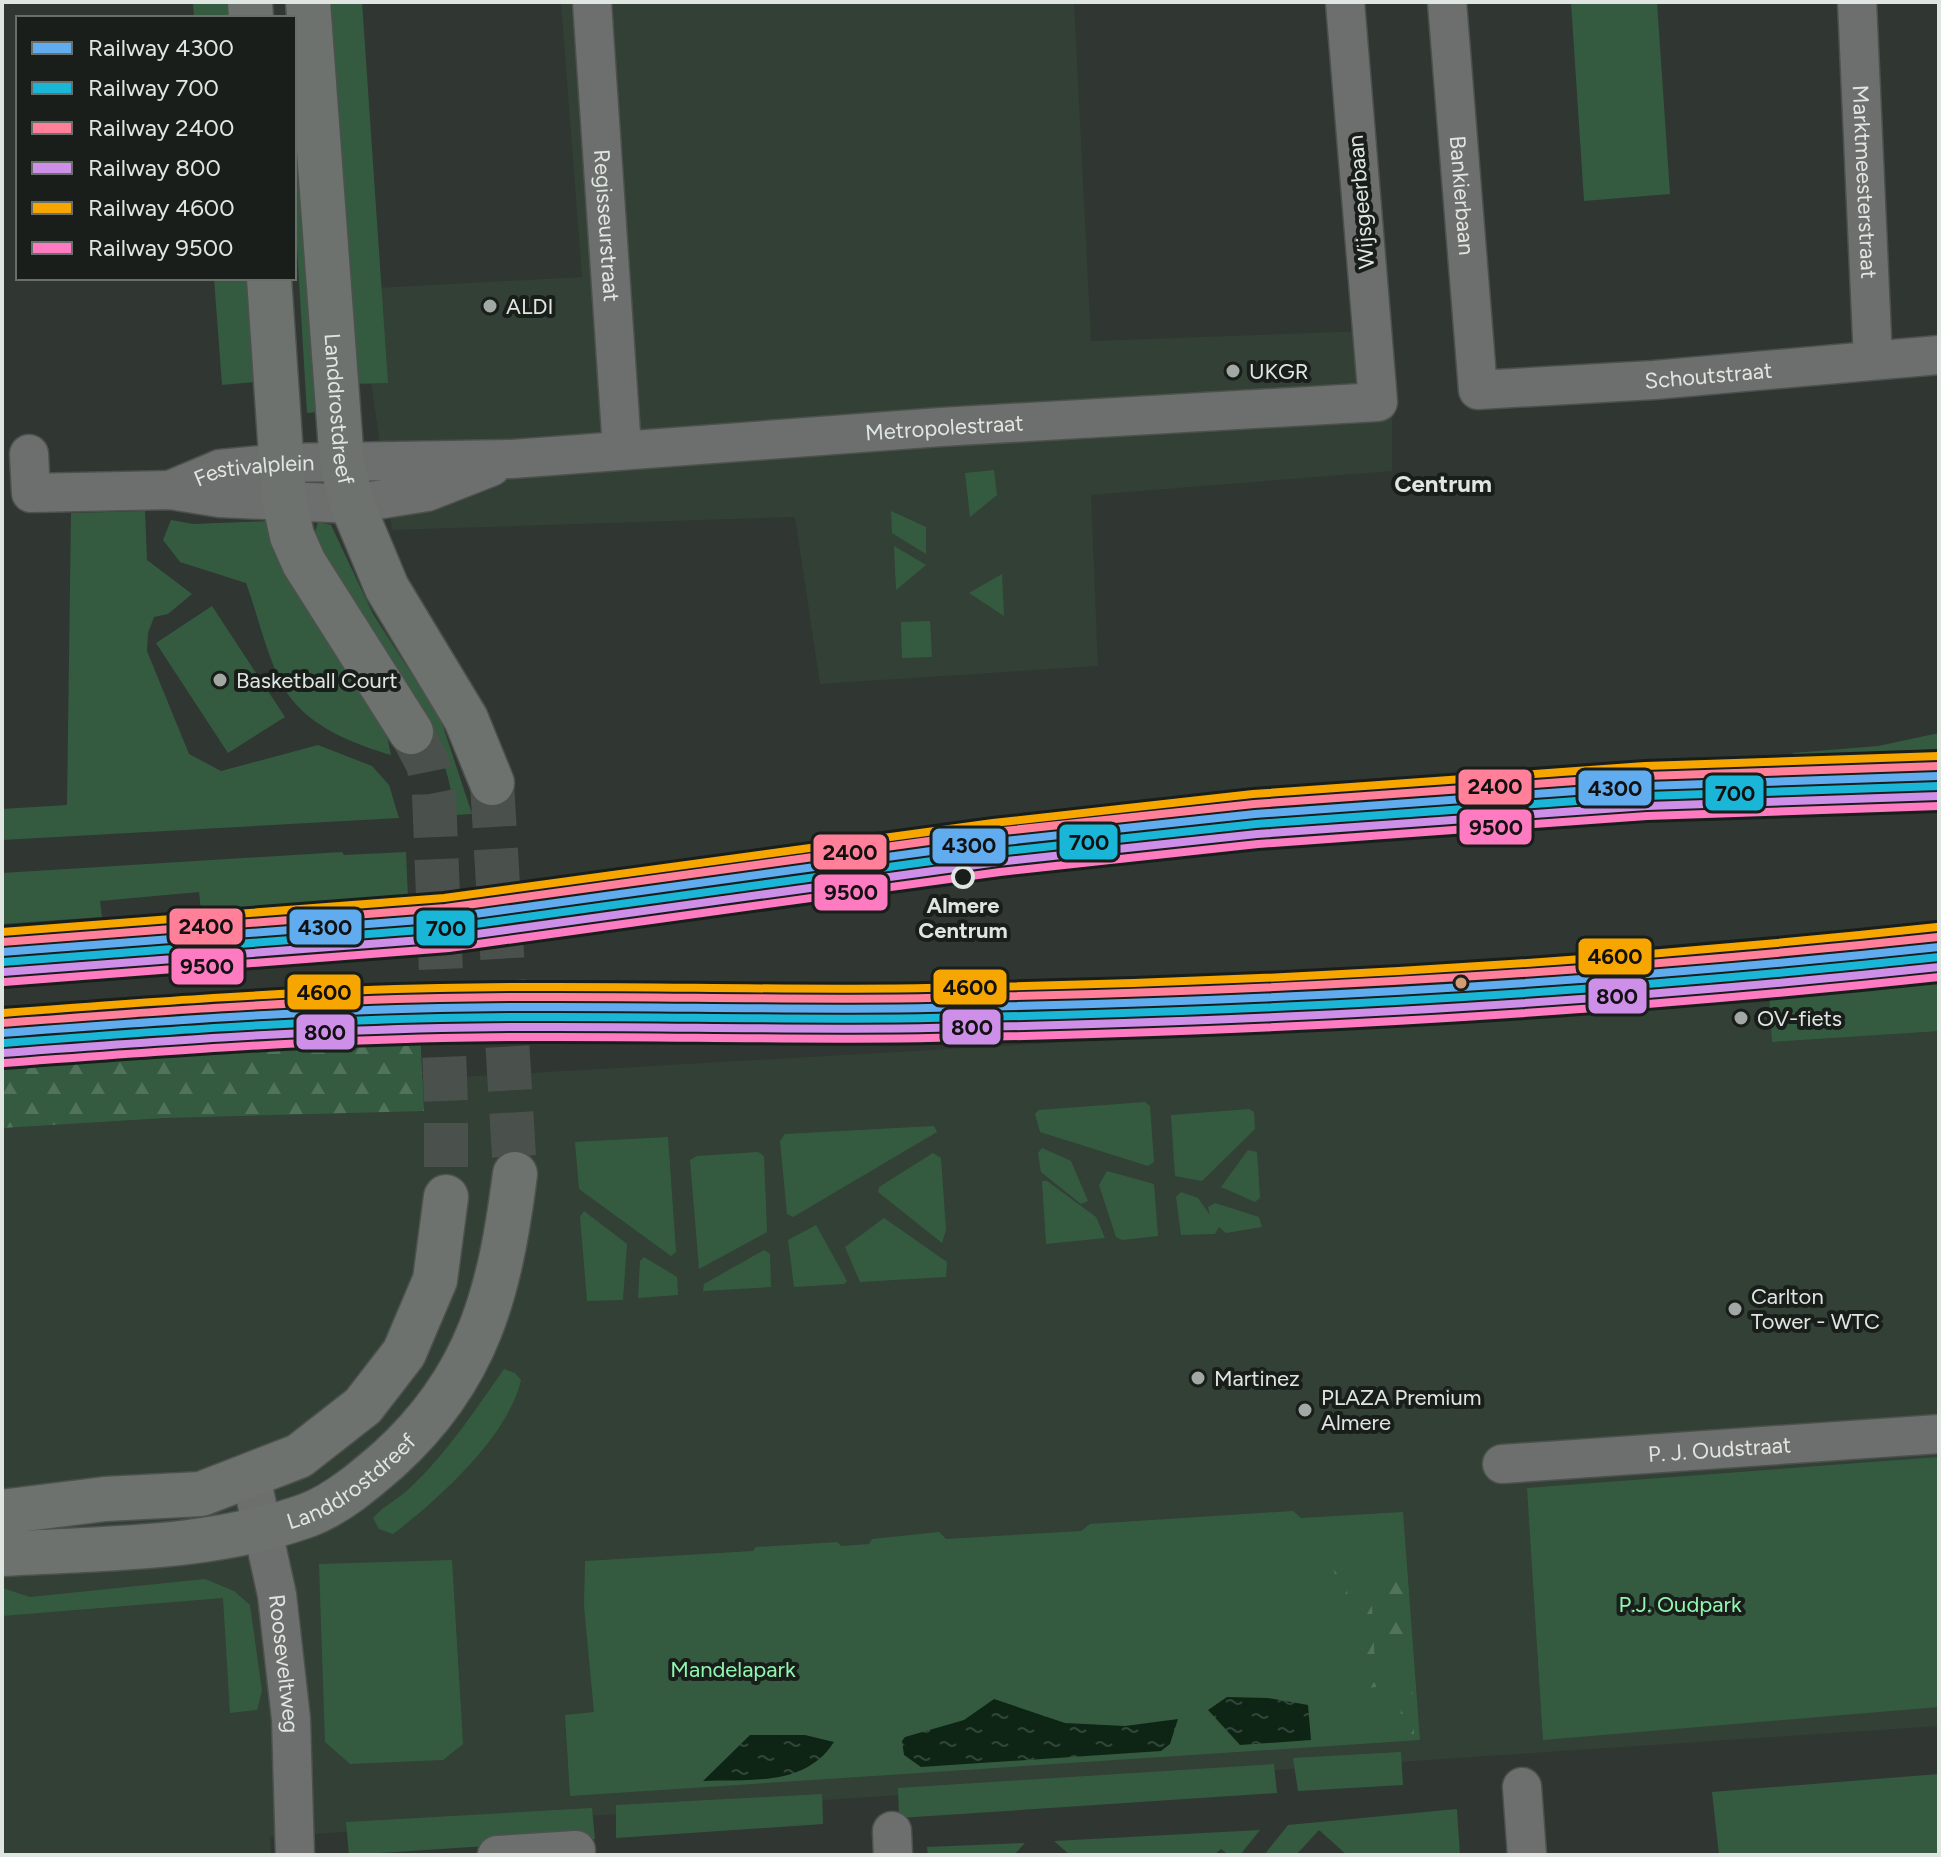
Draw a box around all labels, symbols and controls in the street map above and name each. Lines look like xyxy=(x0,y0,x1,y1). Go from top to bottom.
legend xyxy=(16,16,296,280)
text: Railway 4300 xyxy=(88,33,234,62)
text: Railway 700 xyxy=(88,73,219,102)
street label: Marktmeesterstraat xyxy=(1847,84,1883,279)
text: Railway 2400 xyxy=(88,113,234,142)
street label: Wijsgeerbaan xyxy=(1342,134,1380,270)
street label: Bankierbaan xyxy=(1444,135,1481,256)
street label: Regisseurstraat xyxy=(588,148,626,303)
text: Railway 800 xyxy=(88,153,221,182)
text: Railway 4600 xyxy=(88,193,235,222)
text: Railway 9500 xyxy=(88,233,233,262)
place label: ALDI xyxy=(506,293,553,320)
marker: ALDI xyxy=(481,297,499,315)
street label: Landdrostdreef xyxy=(319,332,360,488)
street label: Schoutstraat xyxy=(1644,356,1773,394)
place label: UKGR xyxy=(1249,358,1308,385)
marker: UKGR xyxy=(1224,362,1242,380)
street label: Metropolestraat xyxy=(864,409,1024,446)
street label: Festivalplein xyxy=(190,449,315,492)
district label: Centrum xyxy=(1394,469,1492,498)
place label: Basketball Court xyxy=(236,667,398,694)
marker: Basketball Court xyxy=(211,671,229,689)
line badge: 2400 xyxy=(1457,768,1533,806)
line badge: 4300 xyxy=(1577,769,1653,807)
text: 2400 xyxy=(1467,773,1523,800)
line badge: 700 xyxy=(1704,774,1765,812)
text: 4300 xyxy=(1588,775,1642,802)
text: 700 xyxy=(1715,780,1755,807)
line badge: 9500 xyxy=(1458,808,1533,846)
text: 9500 xyxy=(1469,814,1523,841)
line badge: 700 xyxy=(1058,823,1119,861)
line badge: 4300 xyxy=(931,827,1007,865)
text: 700 xyxy=(1069,829,1109,856)
text: 4300 xyxy=(942,832,996,859)
line badge: 2400 xyxy=(812,833,888,871)
text: 2400 xyxy=(822,839,878,866)
marker: Almere Centrum xyxy=(952,866,974,888)
line badge: 9500 xyxy=(813,873,889,912)
text: 9500 xyxy=(824,879,878,906)
place label: Almere Centrum xyxy=(918,892,1008,944)
line badge: 2400 xyxy=(168,907,244,946)
line badge: 4300 xyxy=(288,908,363,946)
line badge: 700 xyxy=(415,909,476,947)
text: 2400 xyxy=(178,913,234,940)
text: 4300 xyxy=(298,914,352,941)
text: 700 xyxy=(426,915,466,942)
line badge: 4600 xyxy=(1577,937,1653,976)
text: 4600 xyxy=(1587,943,1643,970)
line badge: 9500 xyxy=(170,947,245,986)
text: 9500 xyxy=(180,953,234,980)
line badge: 4600 xyxy=(932,968,1008,1006)
line badge: 4600 xyxy=(286,973,362,1011)
text: 4600 xyxy=(942,974,998,1001)
unlabelled marker xyxy=(1453,975,1469,991)
line badge: 800 xyxy=(1587,977,1648,1015)
text: 4600 xyxy=(296,979,352,1006)
text: 800 xyxy=(1596,983,1638,1010)
place label: OV-fiets xyxy=(1757,1005,1842,1032)
line badge: 800 xyxy=(941,1008,1002,1046)
marker: OV-fiets xyxy=(1732,1009,1750,1027)
line badge: 800 xyxy=(295,1013,356,1051)
text: 800 xyxy=(951,1014,993,1041)
text: 800 xyxy=(304,1019,346,1046)
place label: Carlton Tower - WTC xyxy=(1751,1283,1880,1335)
marker: Carlton Tower - WTC xyxy=(1726,1300,1744,1318)
place label: Martinez xyxy=(1214,1365,1300,1392)
marker: Martinez xyxy=(1189,1369,1207,1387)
place label: PLAZA Premium Almere xyxy=(1321,1384,1481,1436)
marker: PLAZA Premium Almere xyxy=(1296,1401,1314,1419)
street label: Landdrostdreef xyxy=(283,1427,422,1535)
street label: P. J. Oudstraat xyxy=(1647,1431,1792,1467)
park label: P.J. Oudpark xyxy=(1618,1591,1742,1618)
street label: Rooseveltweg xyxy=(264,1593,305,1734)
park label: Mandelapark xyxy=(670,1656,796,1683)

